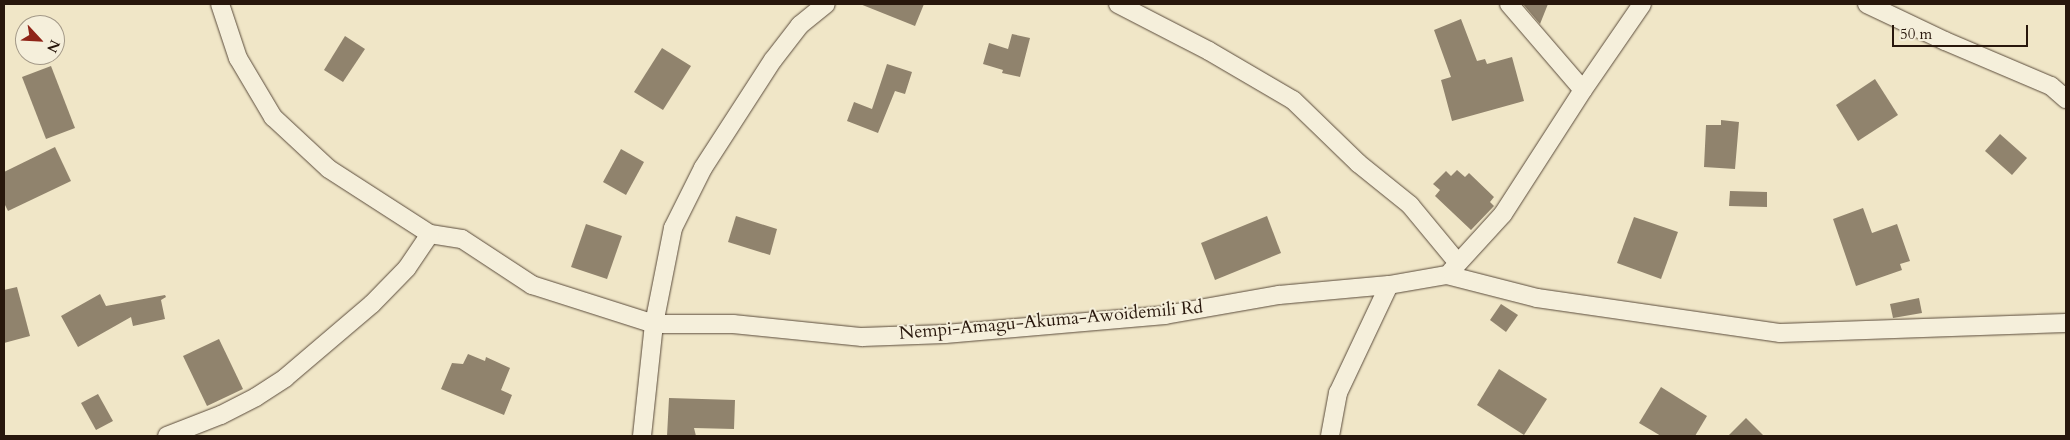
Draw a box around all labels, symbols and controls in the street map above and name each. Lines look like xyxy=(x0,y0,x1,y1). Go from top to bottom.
north arrow xyxy=(15,15,65,65)
scale bar xyxy=(1895,15,2031,47)
text: 50 m xyxy=(1900,24,1932,44)
text: N xyxy=(42,37,64,56)
street label: Nempi-Amagu-Akuma-Awoidemili Rd xyxy=(898,297,1204,345)

